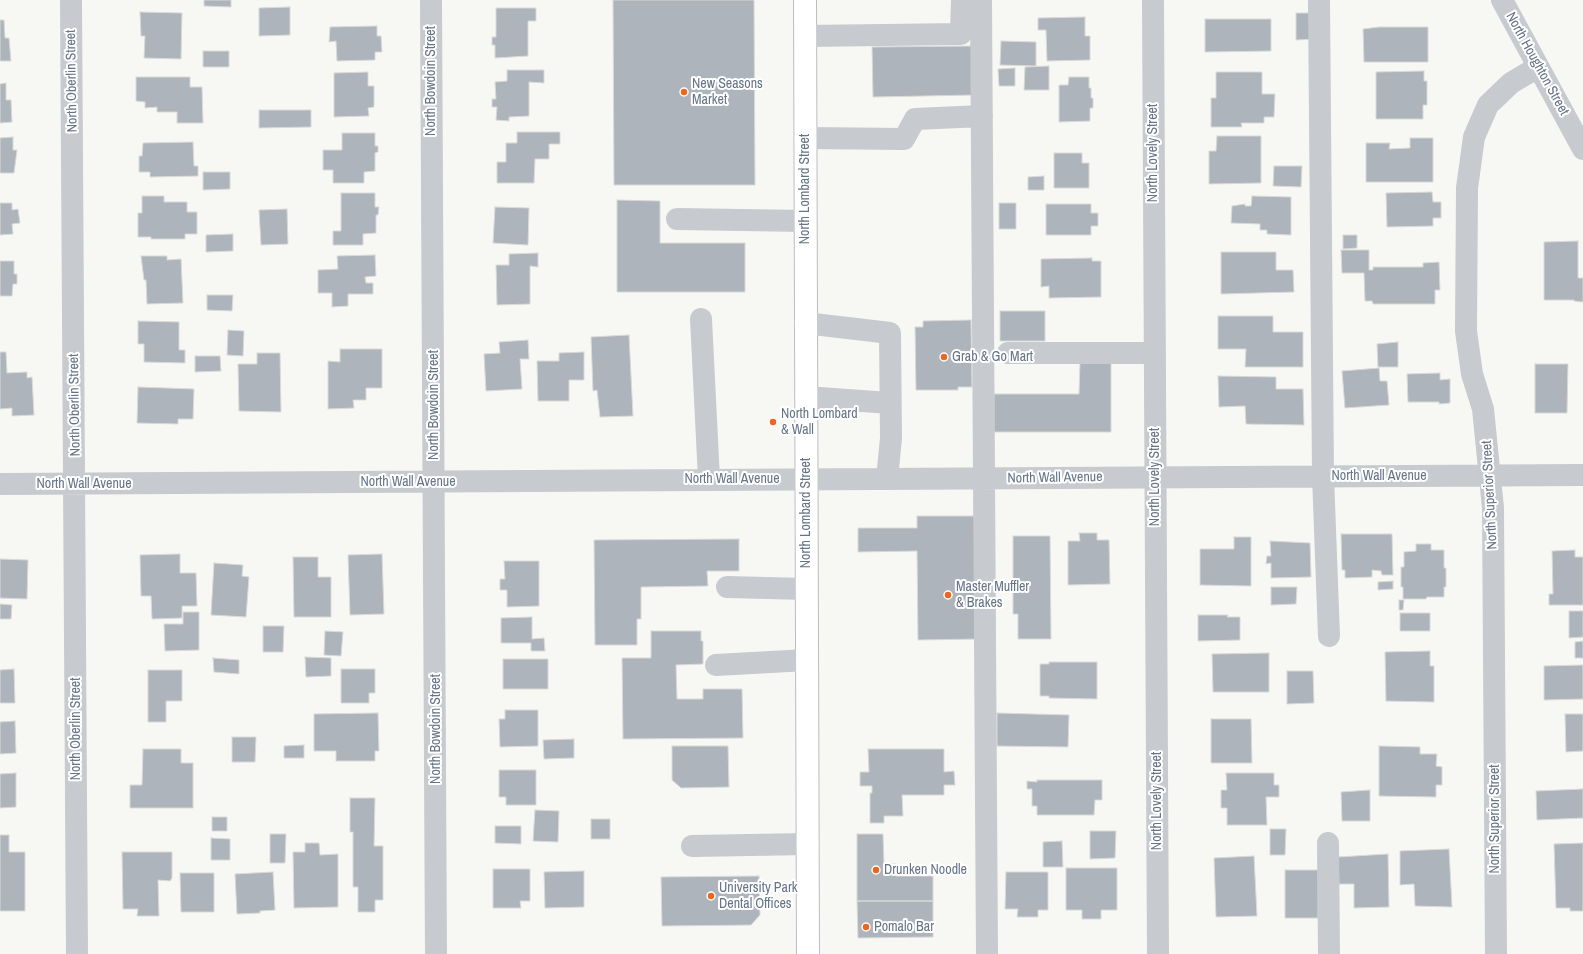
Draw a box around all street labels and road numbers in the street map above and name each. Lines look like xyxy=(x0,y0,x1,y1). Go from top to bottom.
street label: North Houghton Street xyxy=(1502,10,1572,118)
street label: North Bowdoin Street xyxy=(423,26,439,136)
street label: North Oberlin Street xyxy=(63,29,81,133)
street label: North Lovely Street xyxy=(1145,104,1161,202)
street label: North Lombard Street xyxy=(797,134,813,244)
street label: North Bowdoin Street xyxy=(426,350,442,460)
street label: North Oberlin Street xyxy=(66,353,84,457)
street label: North Lovely Street xyxy=(1147,428,1163,526)
street label: North Superior Street xyxy=(1479,440,1501,550)
street label: North Lombard Street xyxy=(798,458,814,568)
street label: North Wall Avenue xyxy=(1331,468,1427,484)
street label: North Wall Avenue xyxy=(1007,469,1103,487)
street label: North Wall Avenue xyxy=(684,471,780,487)
street label: North Wall Avenue xyxy=(360,474,456,490)
street label: North Wall Avenue xyxy=(36,476,132,492)
street label: North Bowdoin Street xyxy=(428,674,444,784)
street label: North Oberlin Street xyxy=(68,678,84,780)
street label: North Lovely Street xyxy=(1149,752,1165,850)
street label: North Superior Street xyxy=(1487,764,1503,874)

